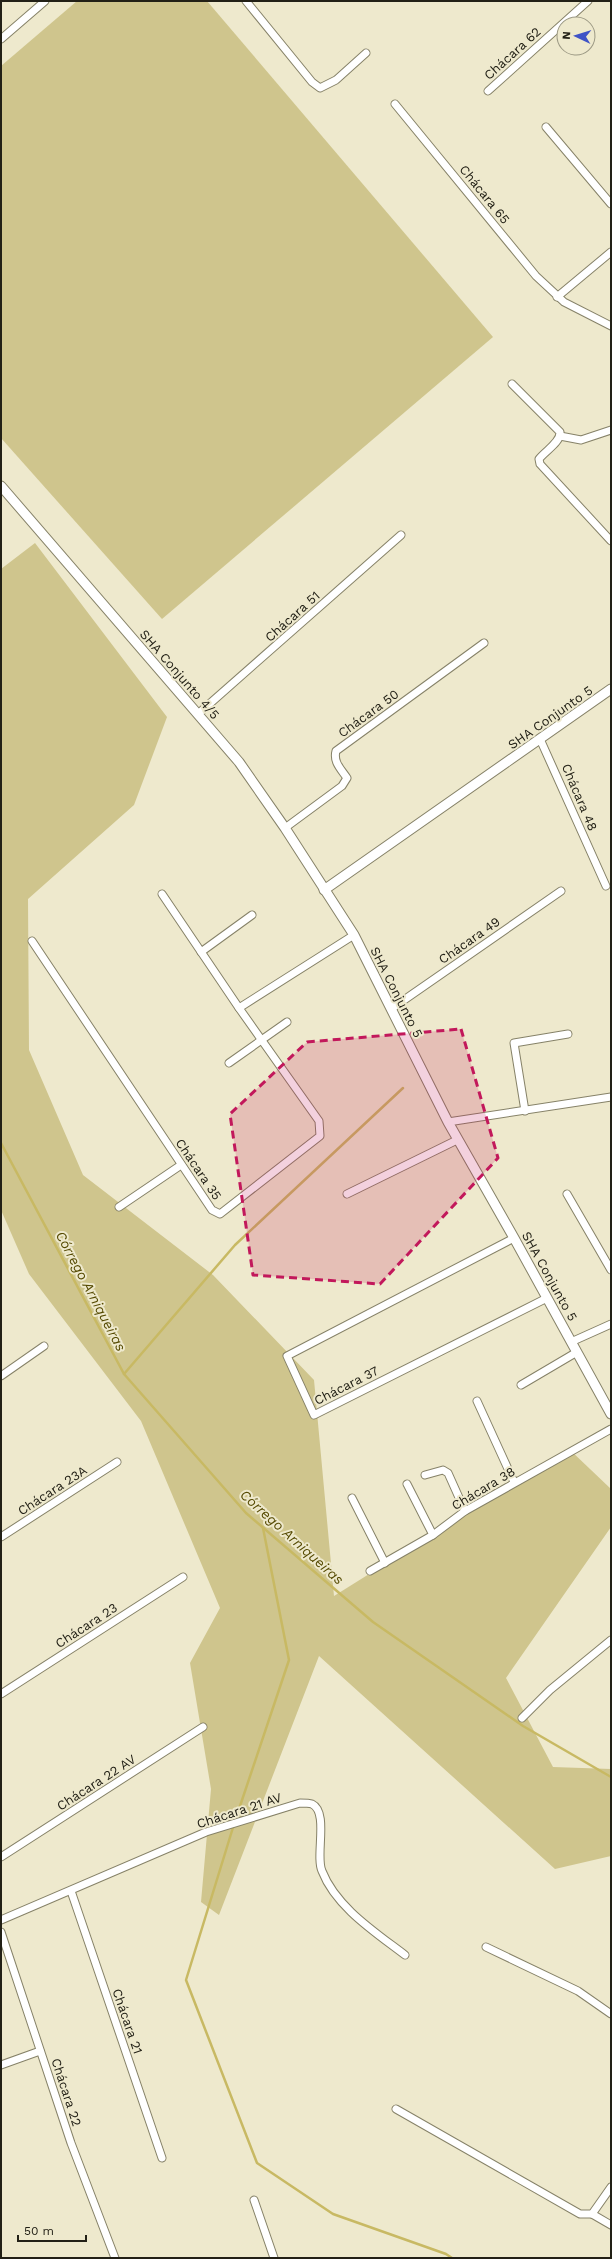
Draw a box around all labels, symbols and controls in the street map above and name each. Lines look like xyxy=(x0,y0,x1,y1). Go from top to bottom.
north arrow xyxy=(556,16,596,56)
street label: Chácara 62 xyxy=(481,24,544,83)
text: N xyxy=(560,31,573,40)
street label: Chácara 65 xyxy=(456,162,513,227)
street label: Chácara 51 xyxy=(262,588,323,645)
street label: SHA Conjunto 4/5 xyxy=(137,627,222,722)
street label: SHA Conjunto 5 xyxy=(505,683,595,752)
street label: Chácara 50 xyxy=(335,686,402,740)
street label: Chácara 48 xyxy=(559,761,600,833)
street label: Chácara 49 xyxy=(436,914,503,967)
street label: SHA Conjunto 5 xyxy=(367,944,426,1040)
street label: Chácara 35 xyxy=(173,1136,225,1203)
water label: Córrego Arniqueiras xyxy=(53,1228,129,1354)
street label: SHA Conjunto 5 xyxy=(519,1229,580,1324)
street label: Chácara 37 xyxy=(312,1363,381,1408)
street label: Chácara 23A xyxy=(15,1462,90,1518)
street label: Chácara 38 xyxy=(449,1464,518,1513)
water label: Córrego Arniqueiras xyxy=(237,1486,347,1588)
street label: Chácara 23 xyxy=(53,1600,120,1651)
street label: Chácara 22 AV xyxy=(54,1751,139,1813)
street label: Chácara 21 AV xyxy=(195,1790,284,1831)
street label: Chácara 21 xyxy=(109,1986,146,2056)
street label: Chácara 22 xyxy=(48,2056,85,2128)
scale bar xyxy=(18,2217,86,2243)
text: 50 m xyxy=(24,2224,54,2238)

